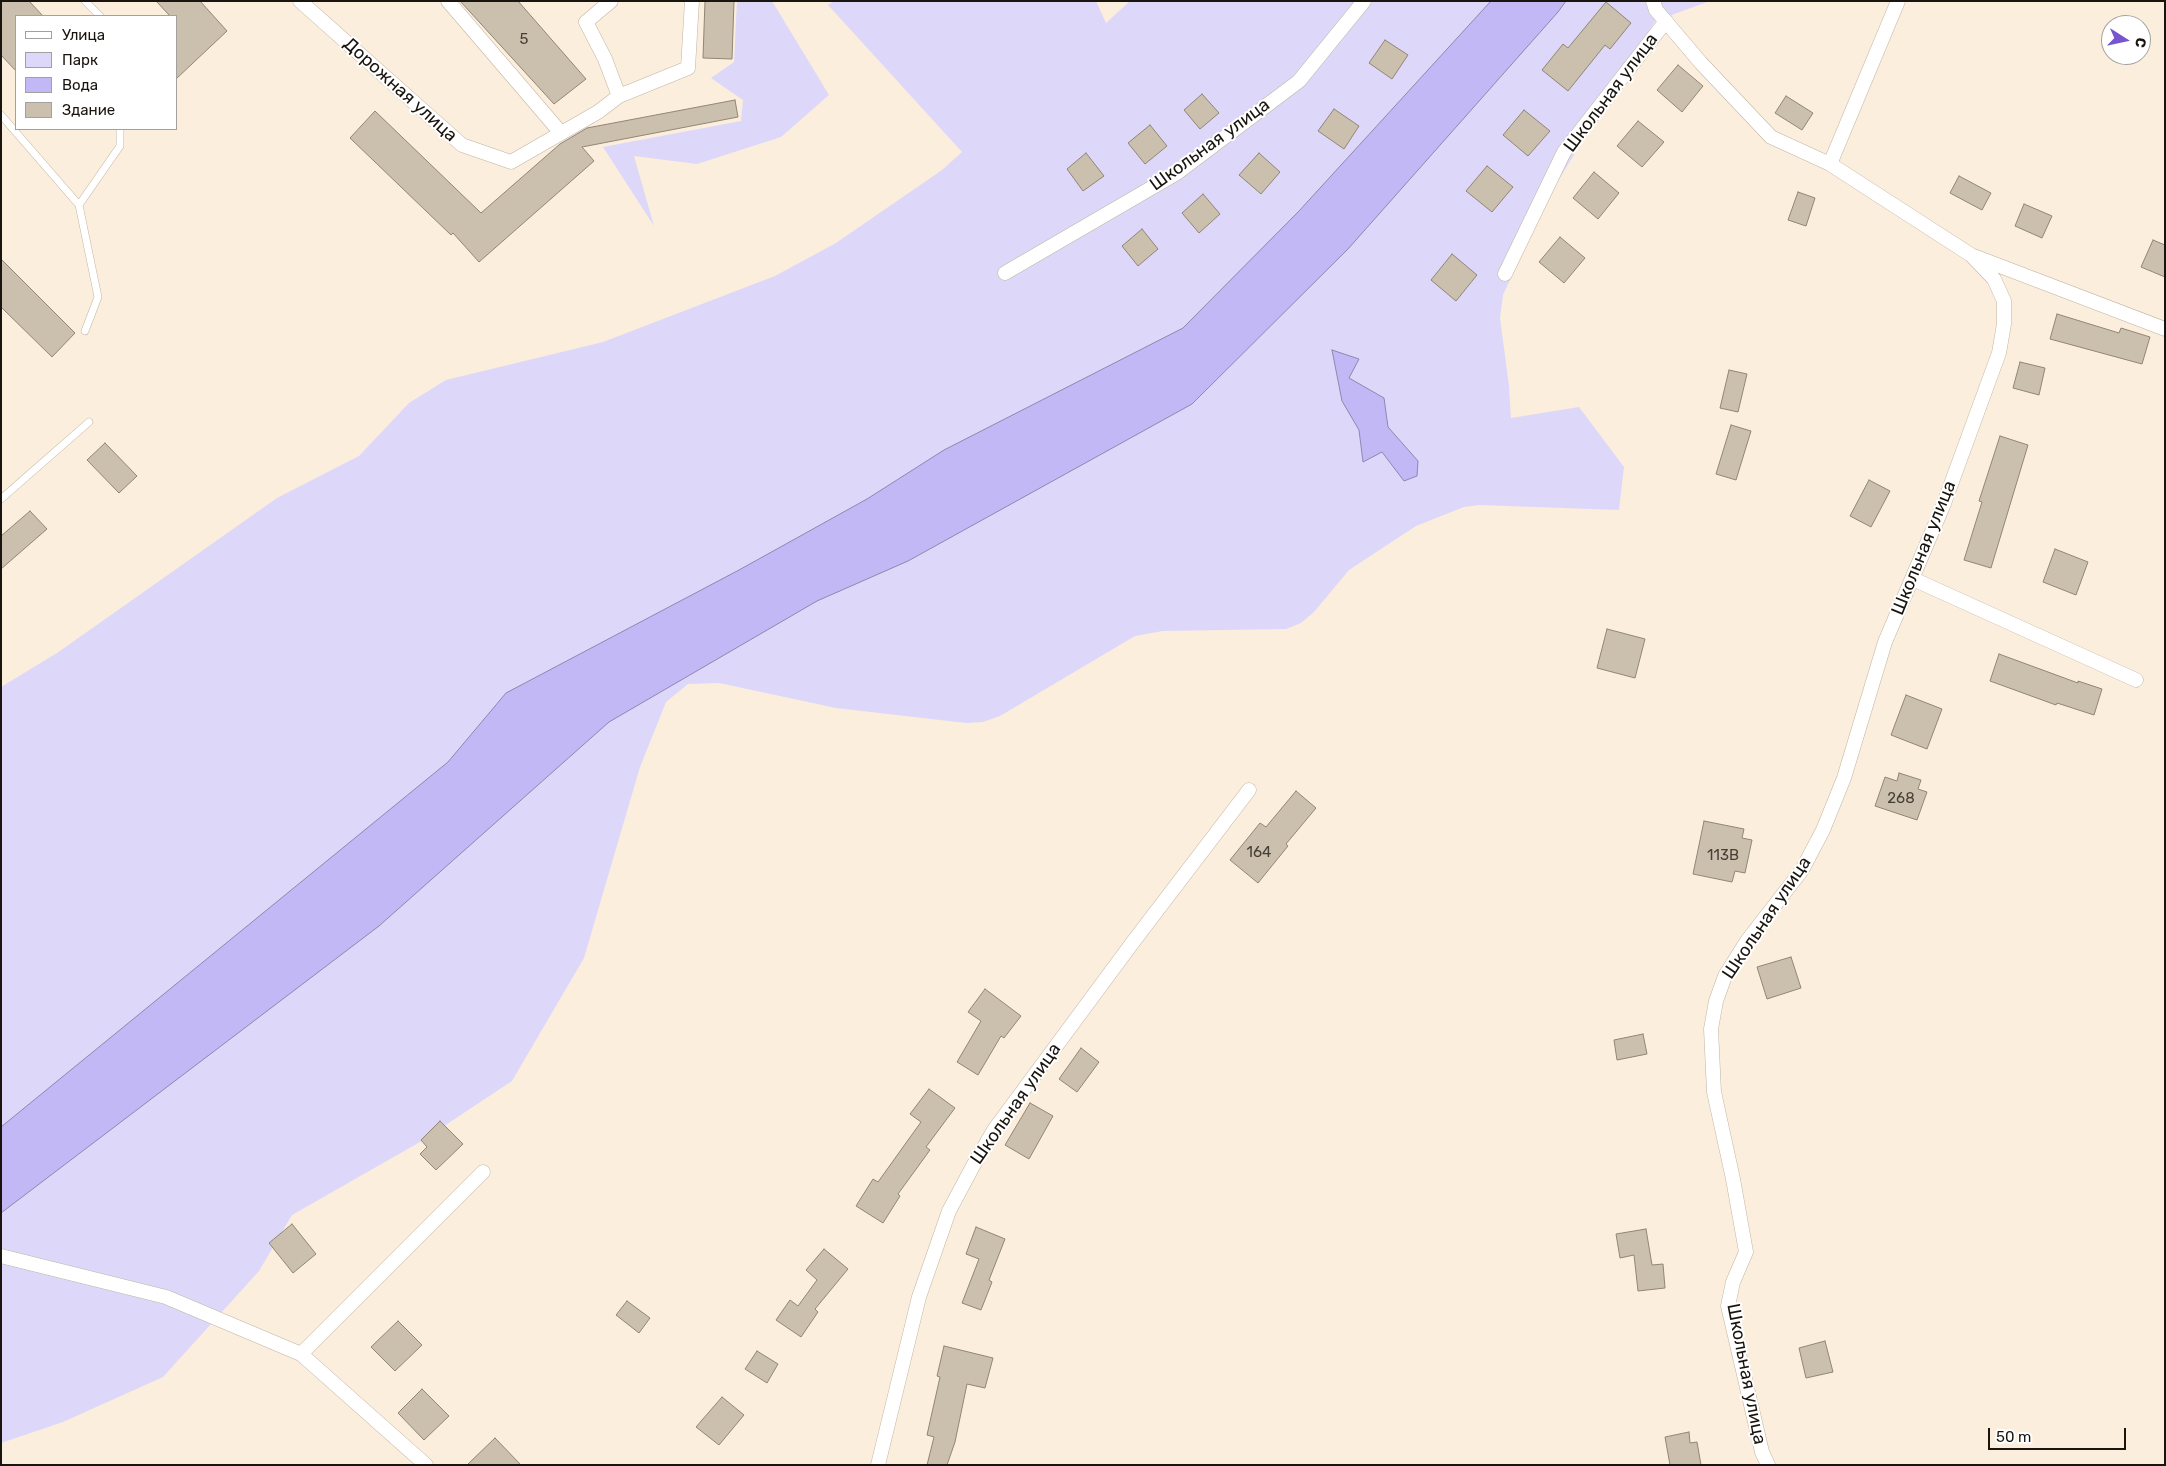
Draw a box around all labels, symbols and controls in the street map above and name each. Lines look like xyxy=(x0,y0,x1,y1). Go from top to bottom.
legend xyxy=(15,15,178,130)
north arrow xyxy=(2101,15,2151,65)
text: Улица xyxy=(62,26,105,44)
street label: Школьная улица xyxy=(1559,29,1663,157)
house number: 5 xyxy=(520,31,528,49)
street label: Дорожная улица xyxy=(339,33,461,147)
text: С xyxy=(2131,36,2150,49)
text: Парк xyxy=(62,51,98,69)
text: Вода xyxy=(62,76,98,94)
street label: Школьная улица xyxy=(1146,94,1274,196)
text: Здание xyxy=(62,101,115,119)
street label: Школьная улица xyxy=(1887,478,1961,618)
house number: 268 xyxy=(1887,790,1915,808)
house number: 164 xyxy=(1247,844,1271,862)
house number: 113В xyxy=(1707,847,1739,865)
street label: Школьная улица xyxy=(1718,853,1816,983)
street label: Школьная улица xyxy=(966,1039,1066,1169)
street label: Школьная улица xyxy=(1722,1302,1770,1446)
scale bar xyxy=(1991,1418,2128,1450)
text: 50 m xyxy=(1996,1428,2031,1446)

